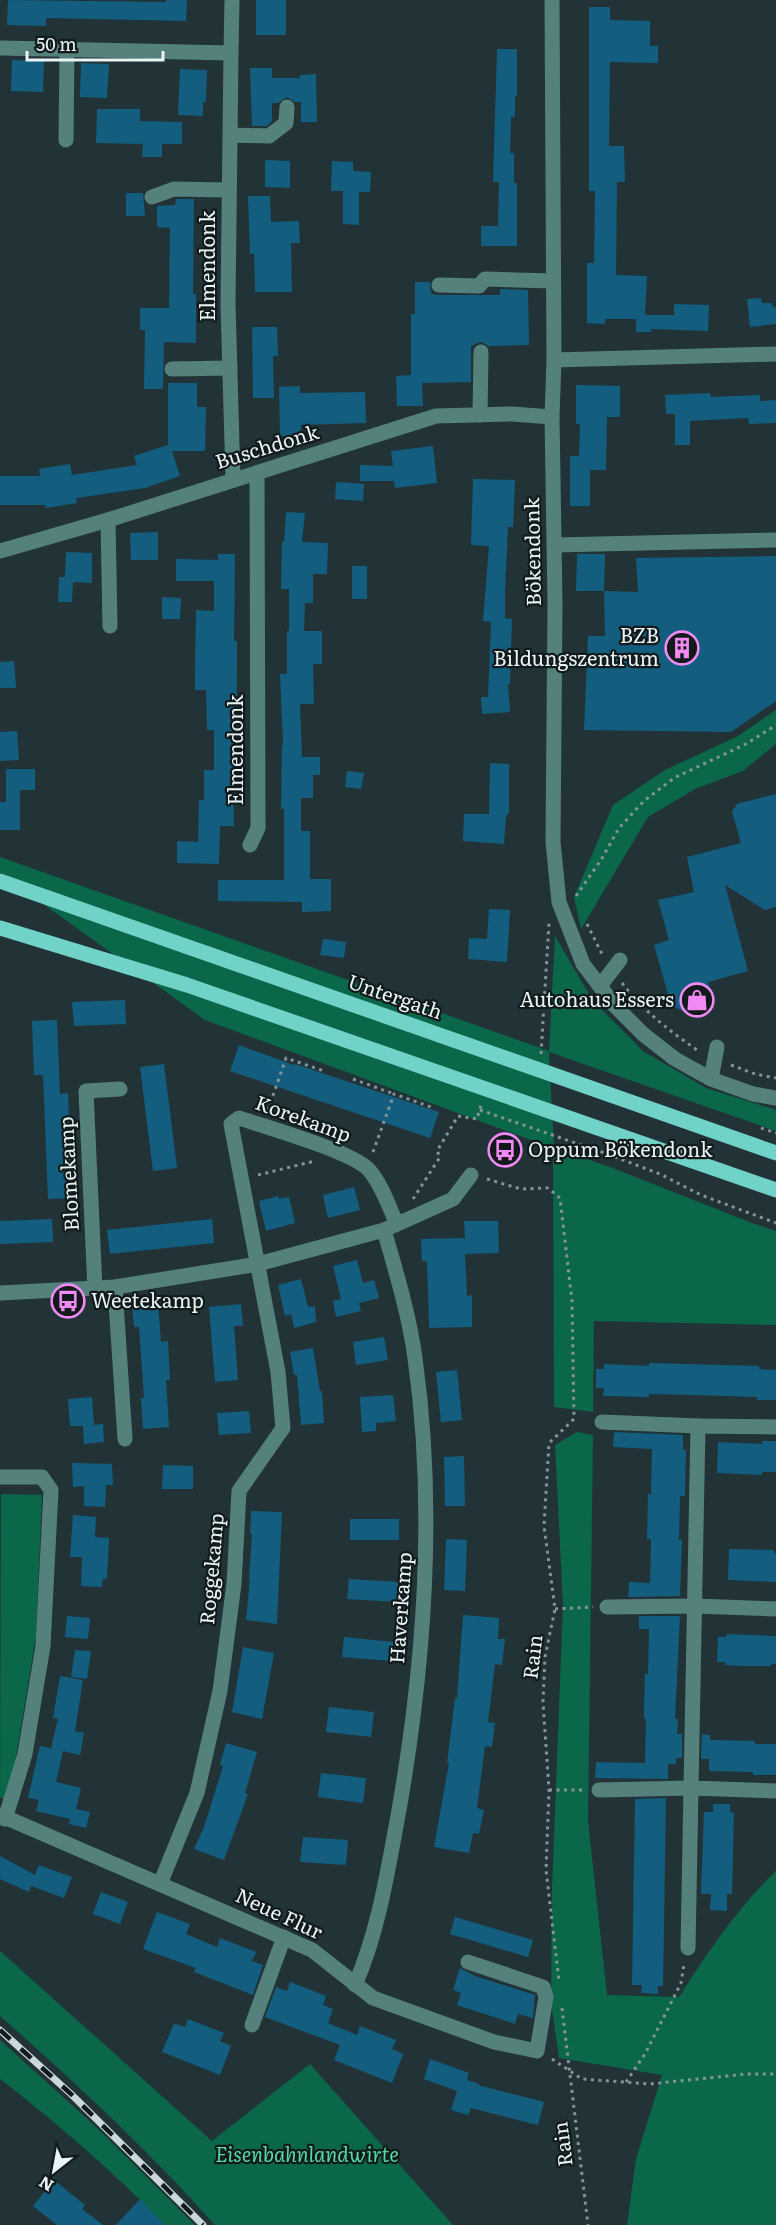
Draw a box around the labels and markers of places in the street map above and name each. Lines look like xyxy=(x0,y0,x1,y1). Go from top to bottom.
place label: BZB Bildungszentrum xyxy=(493,619,659,672)
building icon: BZB Bildungszentrum xyxy=(664,630,700,666)
shop icon: Autohaus Essers xyxy=(679,982,715,1018)
place label: Autohaus Essers xyxy=(520,983,674,1013)
bus stop icon: Oppum Bökendonk xyxy=(487,1132,523,1168)
place label: Oppum Bökendonk xyxy=(528,1133,713,1163)
bus stop icon: Weetekamp xyxy=(50,1283,86,1319)
place label: Weetekamp xyxy=(91,1284,204,1314)

